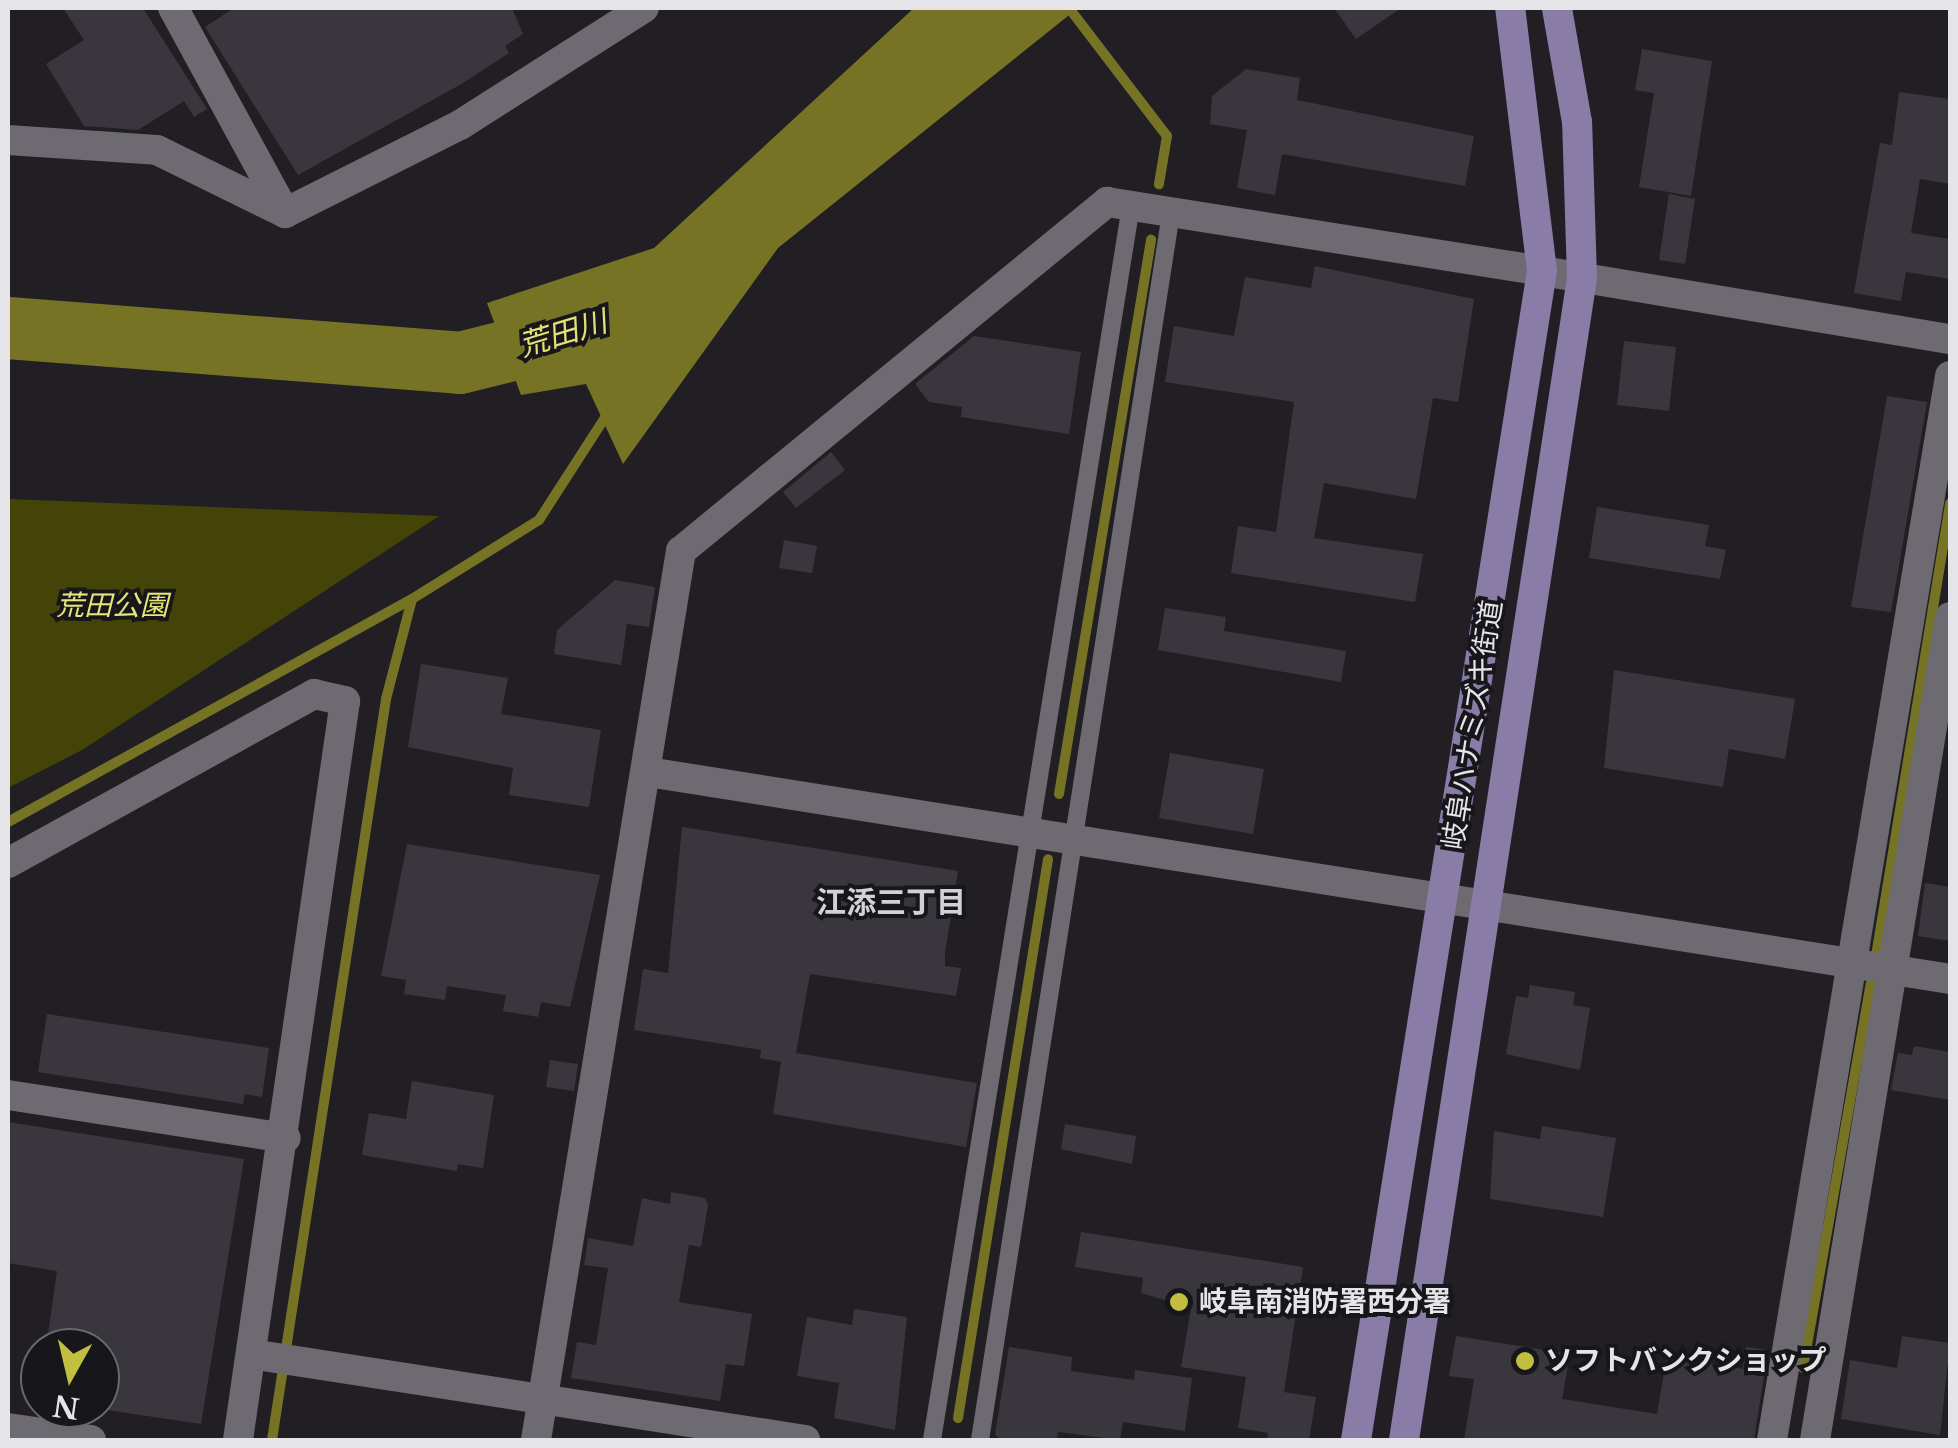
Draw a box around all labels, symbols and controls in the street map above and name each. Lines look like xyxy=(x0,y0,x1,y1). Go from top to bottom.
water label: 荒田川 xyxy=(515,304,611,364)
park label: 荒田公園 xyxy=(56,589,168,623)
street label: 岐阜ハナミズキ街道 xyxy=(1437,598,1509,852)
district label: 江添三丁目 xyxy=(816,885,966,921)
place label: 岐阜南消防署西分署 xyxy=(1199,1285,1451,1319)
marker: 岐阜南消防署西分署 xyxy=(1168,1291,1190,1313)
north arrow xyxy=(20,1328,120,1428)
place label: ソフトバンクショップ xyxy=(1545,1344,1825,1378)
marker: ソフトバンクショップ xyxy=(1514,1350,1536,1372)
text: N xyxy=(51,1387,82,1425)

